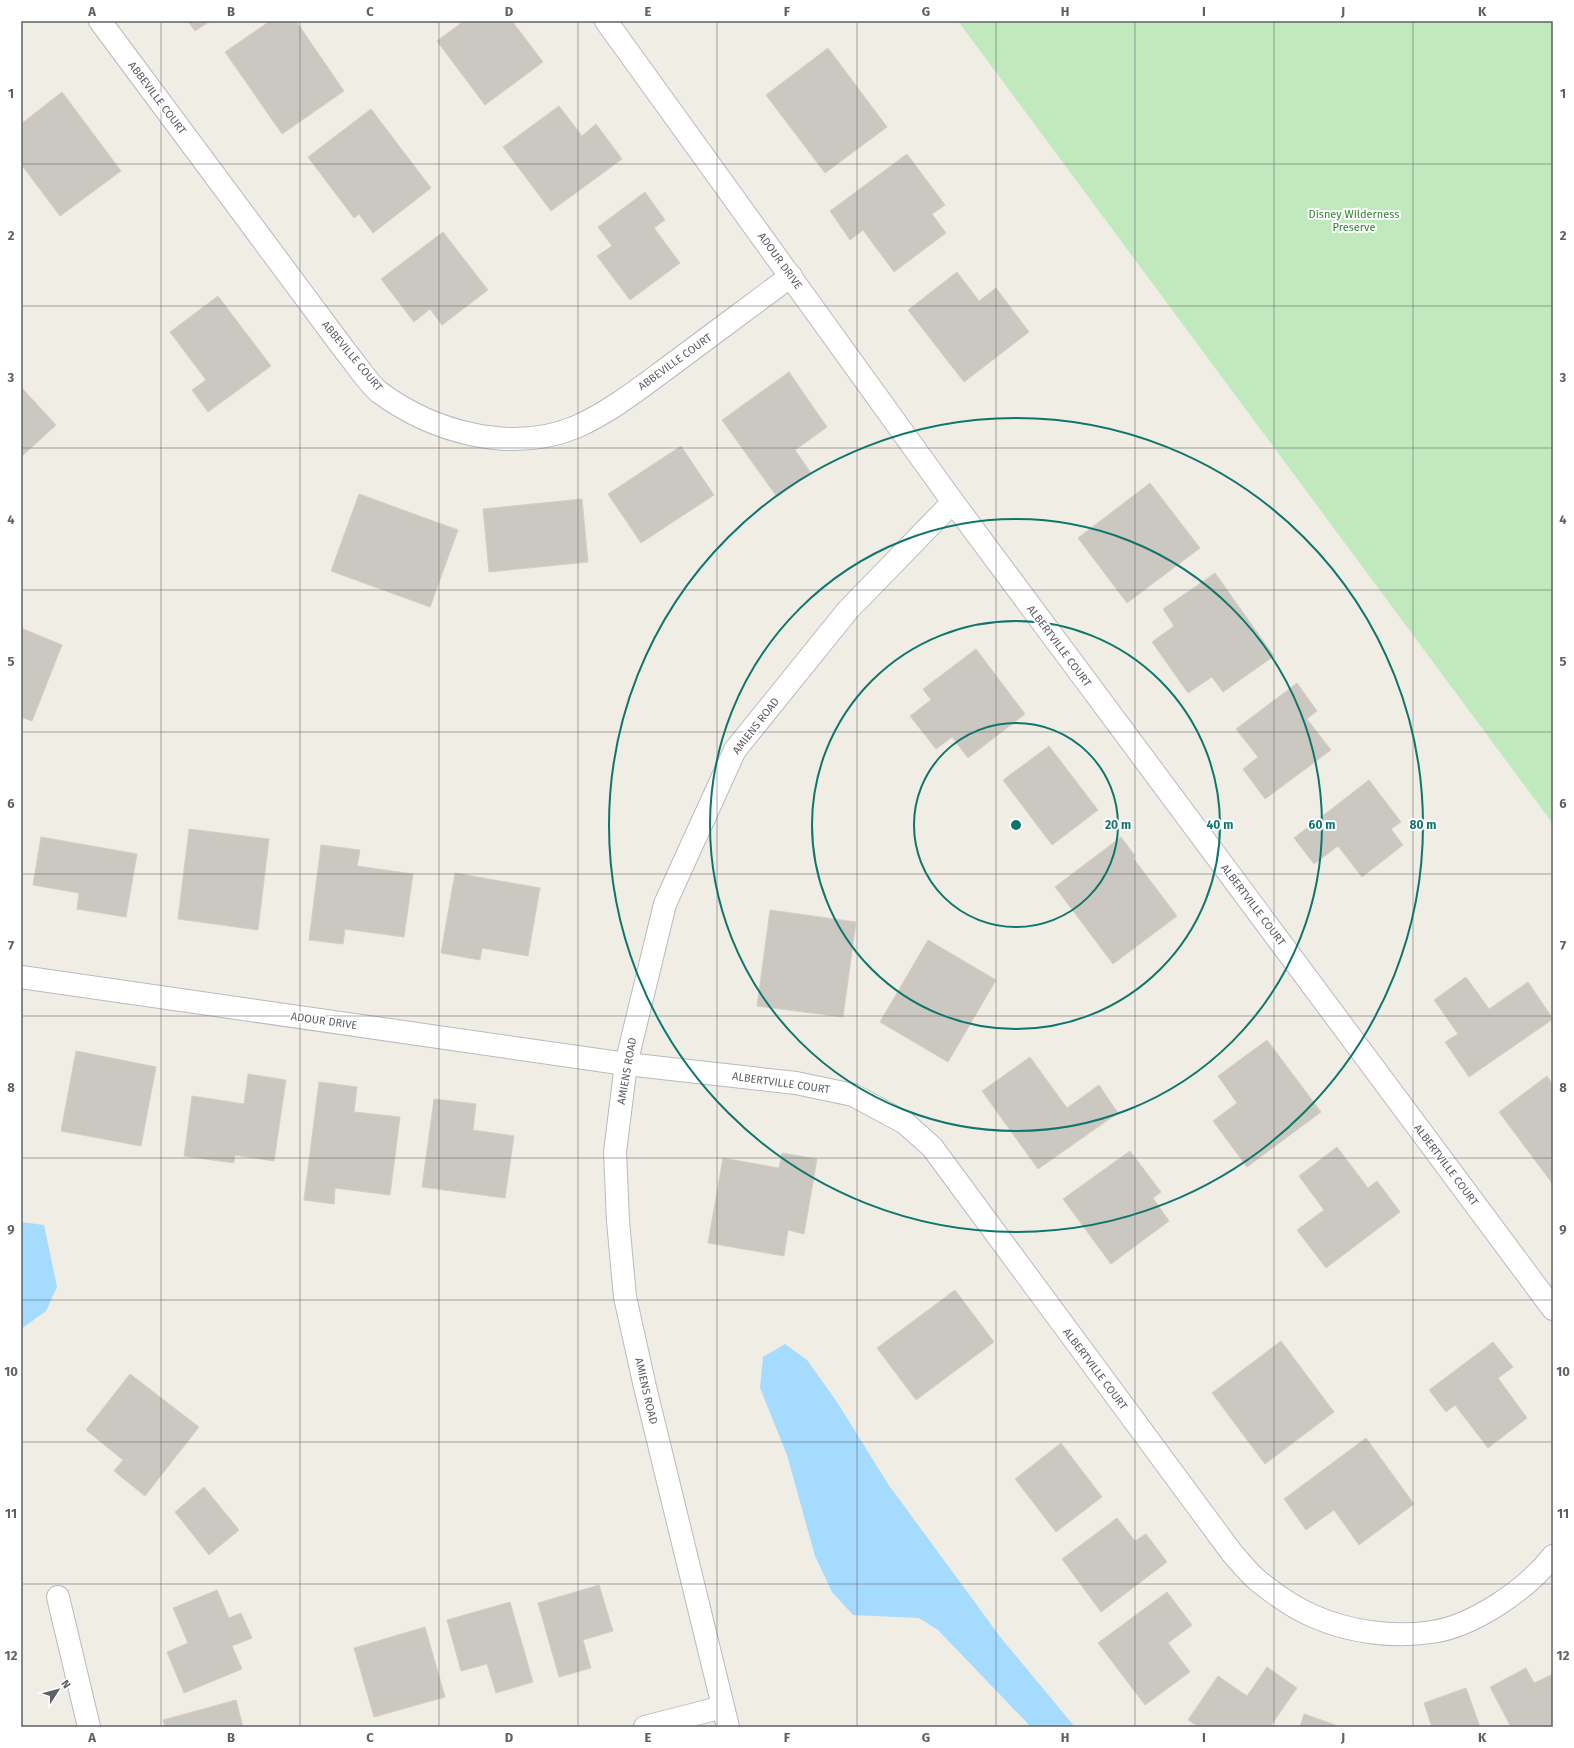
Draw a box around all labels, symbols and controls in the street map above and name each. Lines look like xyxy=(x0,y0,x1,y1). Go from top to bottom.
text: A xyxy=(87,4,96,19)
text: B xyxy=(227,4,235,19)
text: C xyxy=(366,4,374,19)
text: D xyxy=(505,4,514,19)
text: E xyxy=(645,4,652,19)
text: F xyxy=(784,4,791,19)
text: G xyxy=(922,4,930,19)
text: H xyxy=(1061,4,1069,19)
text: I xyxy=(1202,4,1206,19)
text: J xyxy=(1340,4,1345,19)
text: K xyxy=(1478,4,1487,19)
street label: ABBEVILLE COURT xyxy=(125,59,189,137)
text: 1 xyxy=(8,86,14,101)
text: 1 xyxy=(1560,86,1566,101)
park label: Disney Wilderness Preserve xyxy=(1309,208,1399,234)
text: 2 xyxy=(8,228,15,243)
text: 2 xyxy=(1560,228,1567,243)
street label: ADOUR DRIVE xyxy=(755,230,805,292)
street label: ABBEVILLE COURT xyxy=(319,318,385,394)
street label: ABBEVILLE COURT xyxy=(636,331,715,393)
text: 3 xyxy=(7,370,15,385)
text: 3 xyxy=(1559,370,1567,385)
text: 4 xyxy=(7,512,15,527)
text: 4 xyxy=(1559,512,1567,527)
street label: ALBERTVILLE COURT xyxy=(1024,603,1094,690)
text: 5 xyxy=(8,654,15,669)
text: 5 xyxy=(1560,654,1567,669)
street label: AMIENS ROAD xyxy=(730,695,782,757)
text: 6 xyxy=(7,796,15,811)
text: 6 xyxy=(1559,796,1567,811)
centre of rings xyxy=(1009,818,1023,832)
text: 20 m xyxy=(1105,818,1131,832)
text: 40 m xyxy=(1207,818,1233,832)
text: 60 m xyxy=(1309,818,1335,832)
text: 80 m xyxy=(1410,818,1436,832)
street label: ALBERTVILLE COURT xyxy=(1218,862,1288,949)
text: 7 xyxy=(8,938,14,953)
text: 7 xyxy=(1560,938,1566,953)
street label: ADOUR DRIVE xyxy=(290,1010,358,1032)
street label: AMIENS ROAD xyxy=(615,1036,639,1106)
street label: ALBERTVILLE COURT xyxy=(731,1070,831,1096)
text: 8 xyxy=(7,1080,15,1095)
text: 8 xyxy=(1559,1080,1567,1095)
street label: ALBERTVILLE COURT xyxy=(1411,1122,1481,1209)
text: 9 xyxy=(7,1222,15,1237)
text: 9 xyxy=(1559,1222,1567,1237)
street label: ALBERTVILLE COURT xyxy=(1060,1326,1130,1413)
street label: AMIENS ROAD xyxy=(632,1356,660,1426)
text: 10 xyxy=(4,1364,18,1379)
text: 10 xyxy=(1556,1364,1570,1379)
text: 11 xyxy=(5,1506,17,1521)
text: 11 xyxy=(1557,1506,1569,1521)
text: 12 xyxy=(5,1648,18,1663)
text: 12 xyxy=(1557,1648,1570,1663)
north arrow xyxy=(38,1670,78,1710)
text: N xyxy=(58,1678,73,1691)
text: A xyxy=(87,1730,96,1745)
text: B xyxy=(227,1730,235,1745)
text: C xyxy=(366,1730,374,1745)
text: D xyxy=(505,1730,514,1745)
text: E xyxy=(645,1730,652,1745)
text: F xyxy=(784,1730,791,1745)
text: G xyxy=(922,1730,930,1745)
text: H xyxy=(1061,1730,1069,1745)
text: I xyxy=(1202,1730,1206,1745)
text: J xyxy=(1340,1730,1345,1745)
text: K xyxy=(1478,1730,1487,1745)

